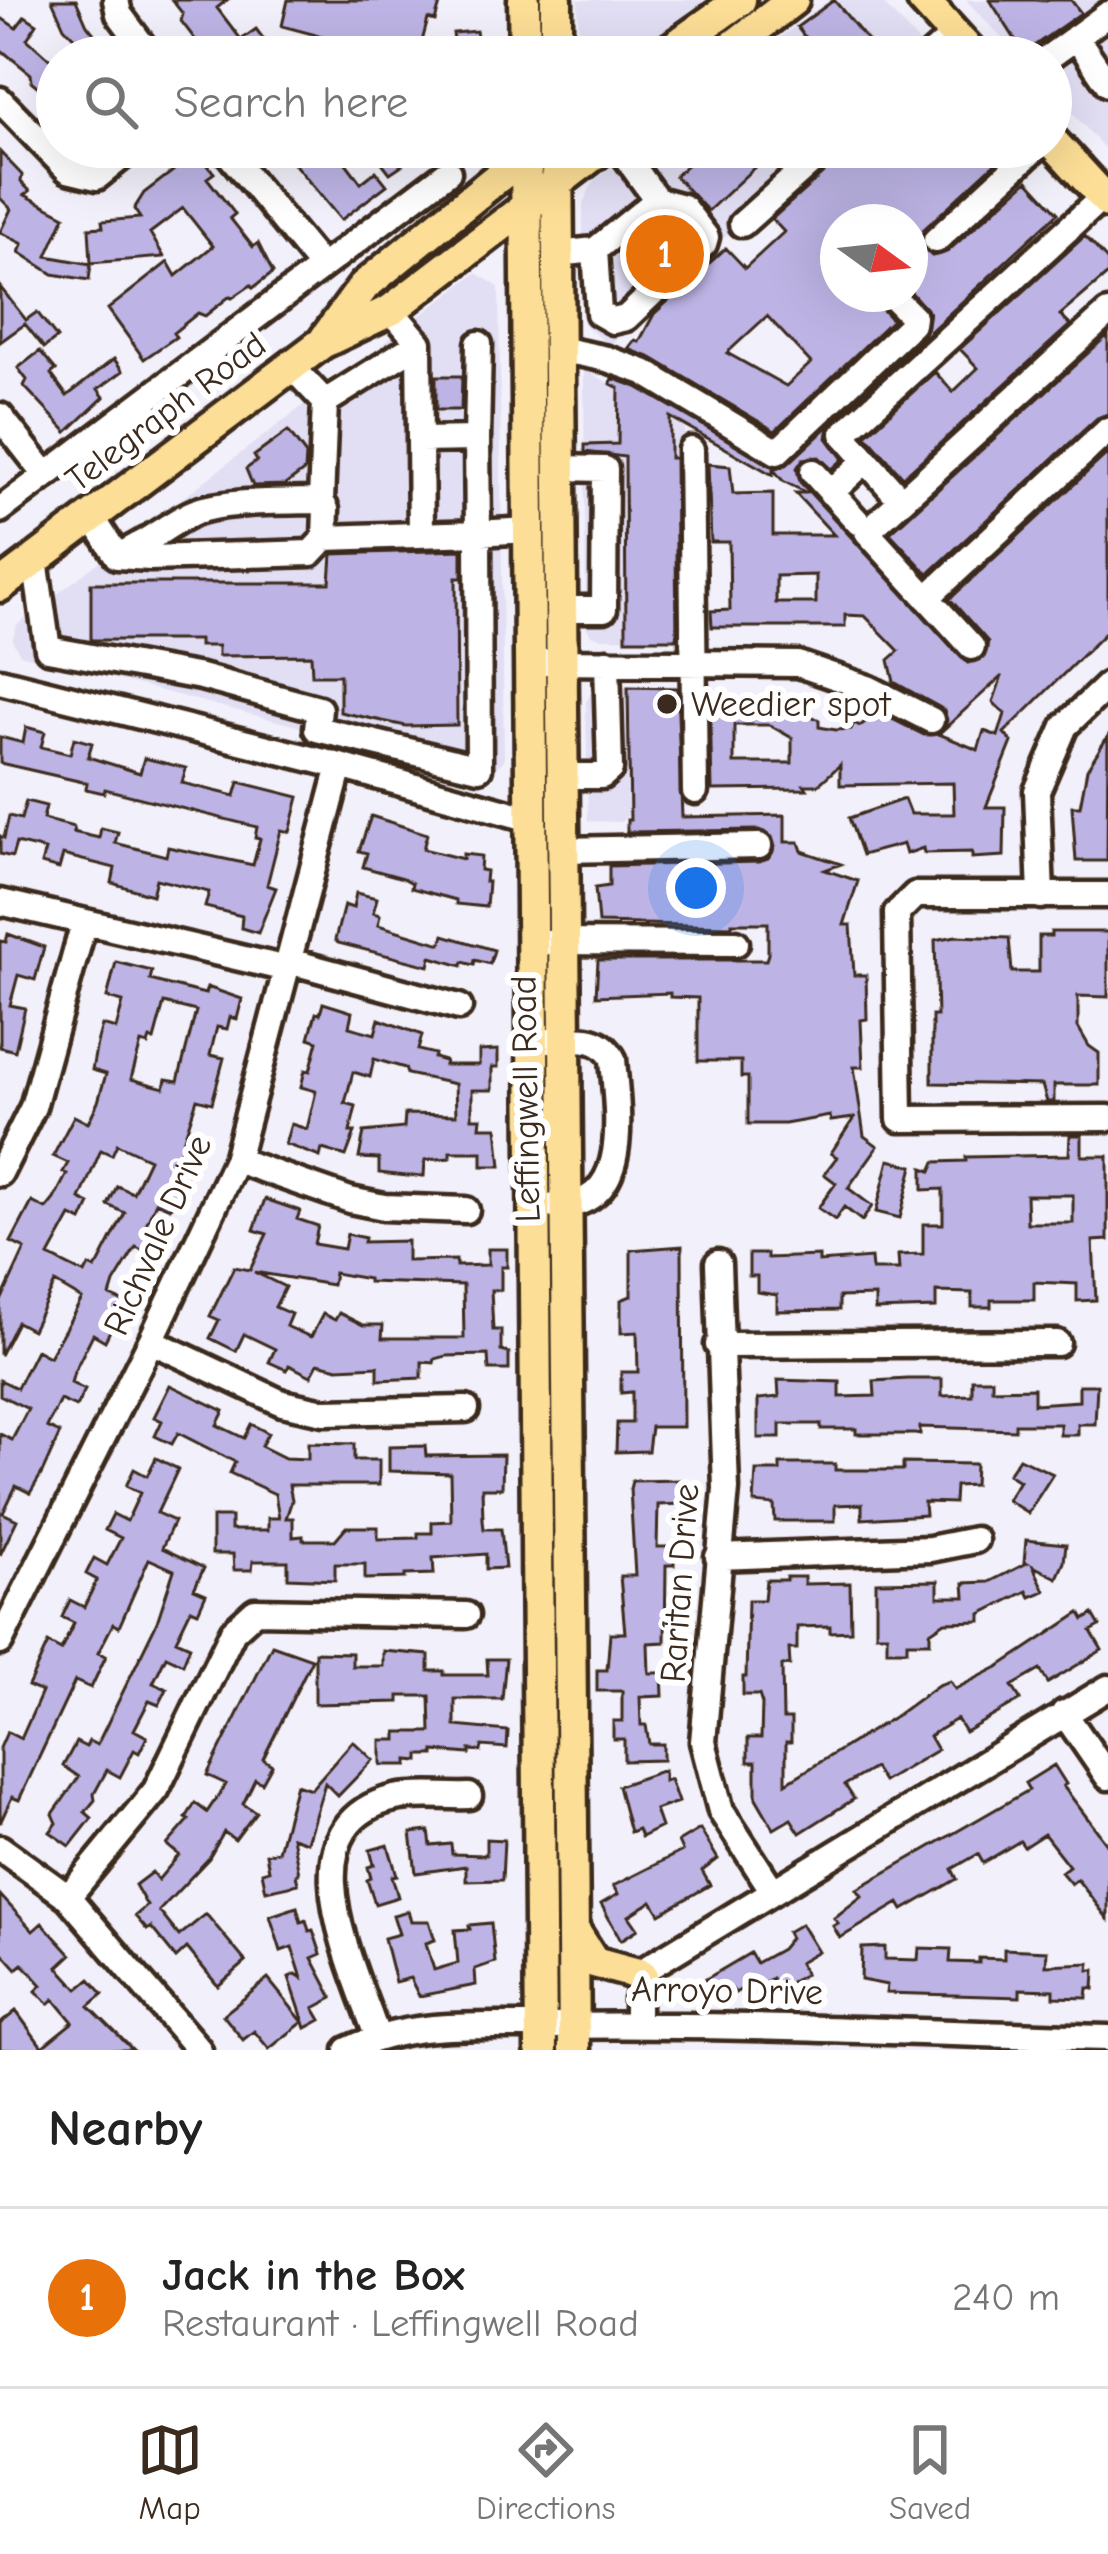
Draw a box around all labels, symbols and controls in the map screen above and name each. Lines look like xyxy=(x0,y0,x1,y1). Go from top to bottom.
search box xyxy=(36,36,1072,168)
icon: search xyxy=(78,69,144,135)
text: Search here xyxy=(174,76,408,128)
north arrow xyxy=(820,204,928,312)
pin: 1 xyxy=(626,209,704,299)
street label: Telegraph Road xyxy=(58,324,274,500)
place label: Weedier spot xyxy=(691,684,892,725)
marker: Weedier spot xyxy=(654,691,680,717)
your location xyxy=(666,858,726,918)
street label: Leffingwell Road xyxy=(503,975,549,1223)
street label: Richvale Drive xyxy=(96,1129,220,1341)
street label: Raritan Drive xyxy=(653,1482,707,1684)
street label: Arroyo Drive xyxy=(631,1969,823,2013)
text: Nearby xyxy=(48,2099,202,2158)
text: Jack in the Box xyxy=(162,2249,465,2301)
text: 1 xyxy=(79,2275,95,2320)
text: 240 m xyxy=(952,2275,1060,2320)
text: Restaurant · Leffingwell Road xyxy=(162,2301,639,2346)
tab: Map xyxy=(137,2417,203,2527)
tab: Directions xyxy=(476,2417,616,2527)
tab: Saved xyxy=(889,2417,971,2527)

